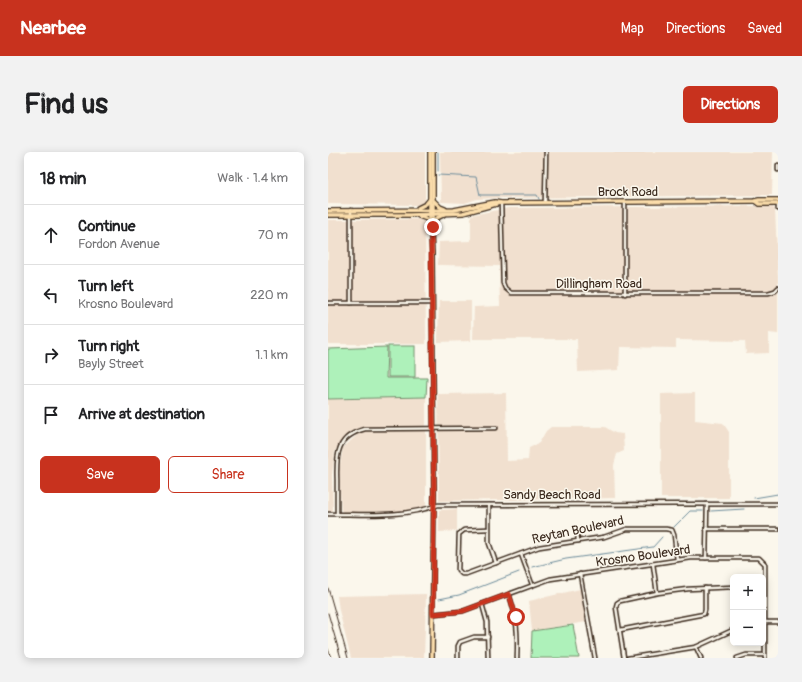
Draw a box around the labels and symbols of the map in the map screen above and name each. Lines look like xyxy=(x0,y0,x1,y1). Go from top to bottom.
street label: Brock Road xyxy=(598,184,658,200)
route end xyxy=(424,218,442,236)
street label: Dillingham Road xyxy=(556,276,642,292)
street label: Sandy Beach Road xyxy=(503,487,601,503)
street label: Reytan Boulevard xyxy=(531,512,625,548)
street label: Krosno Boulevard xyxy=(595,541,691,571)
route start xyxy=(507,608,525,626)

